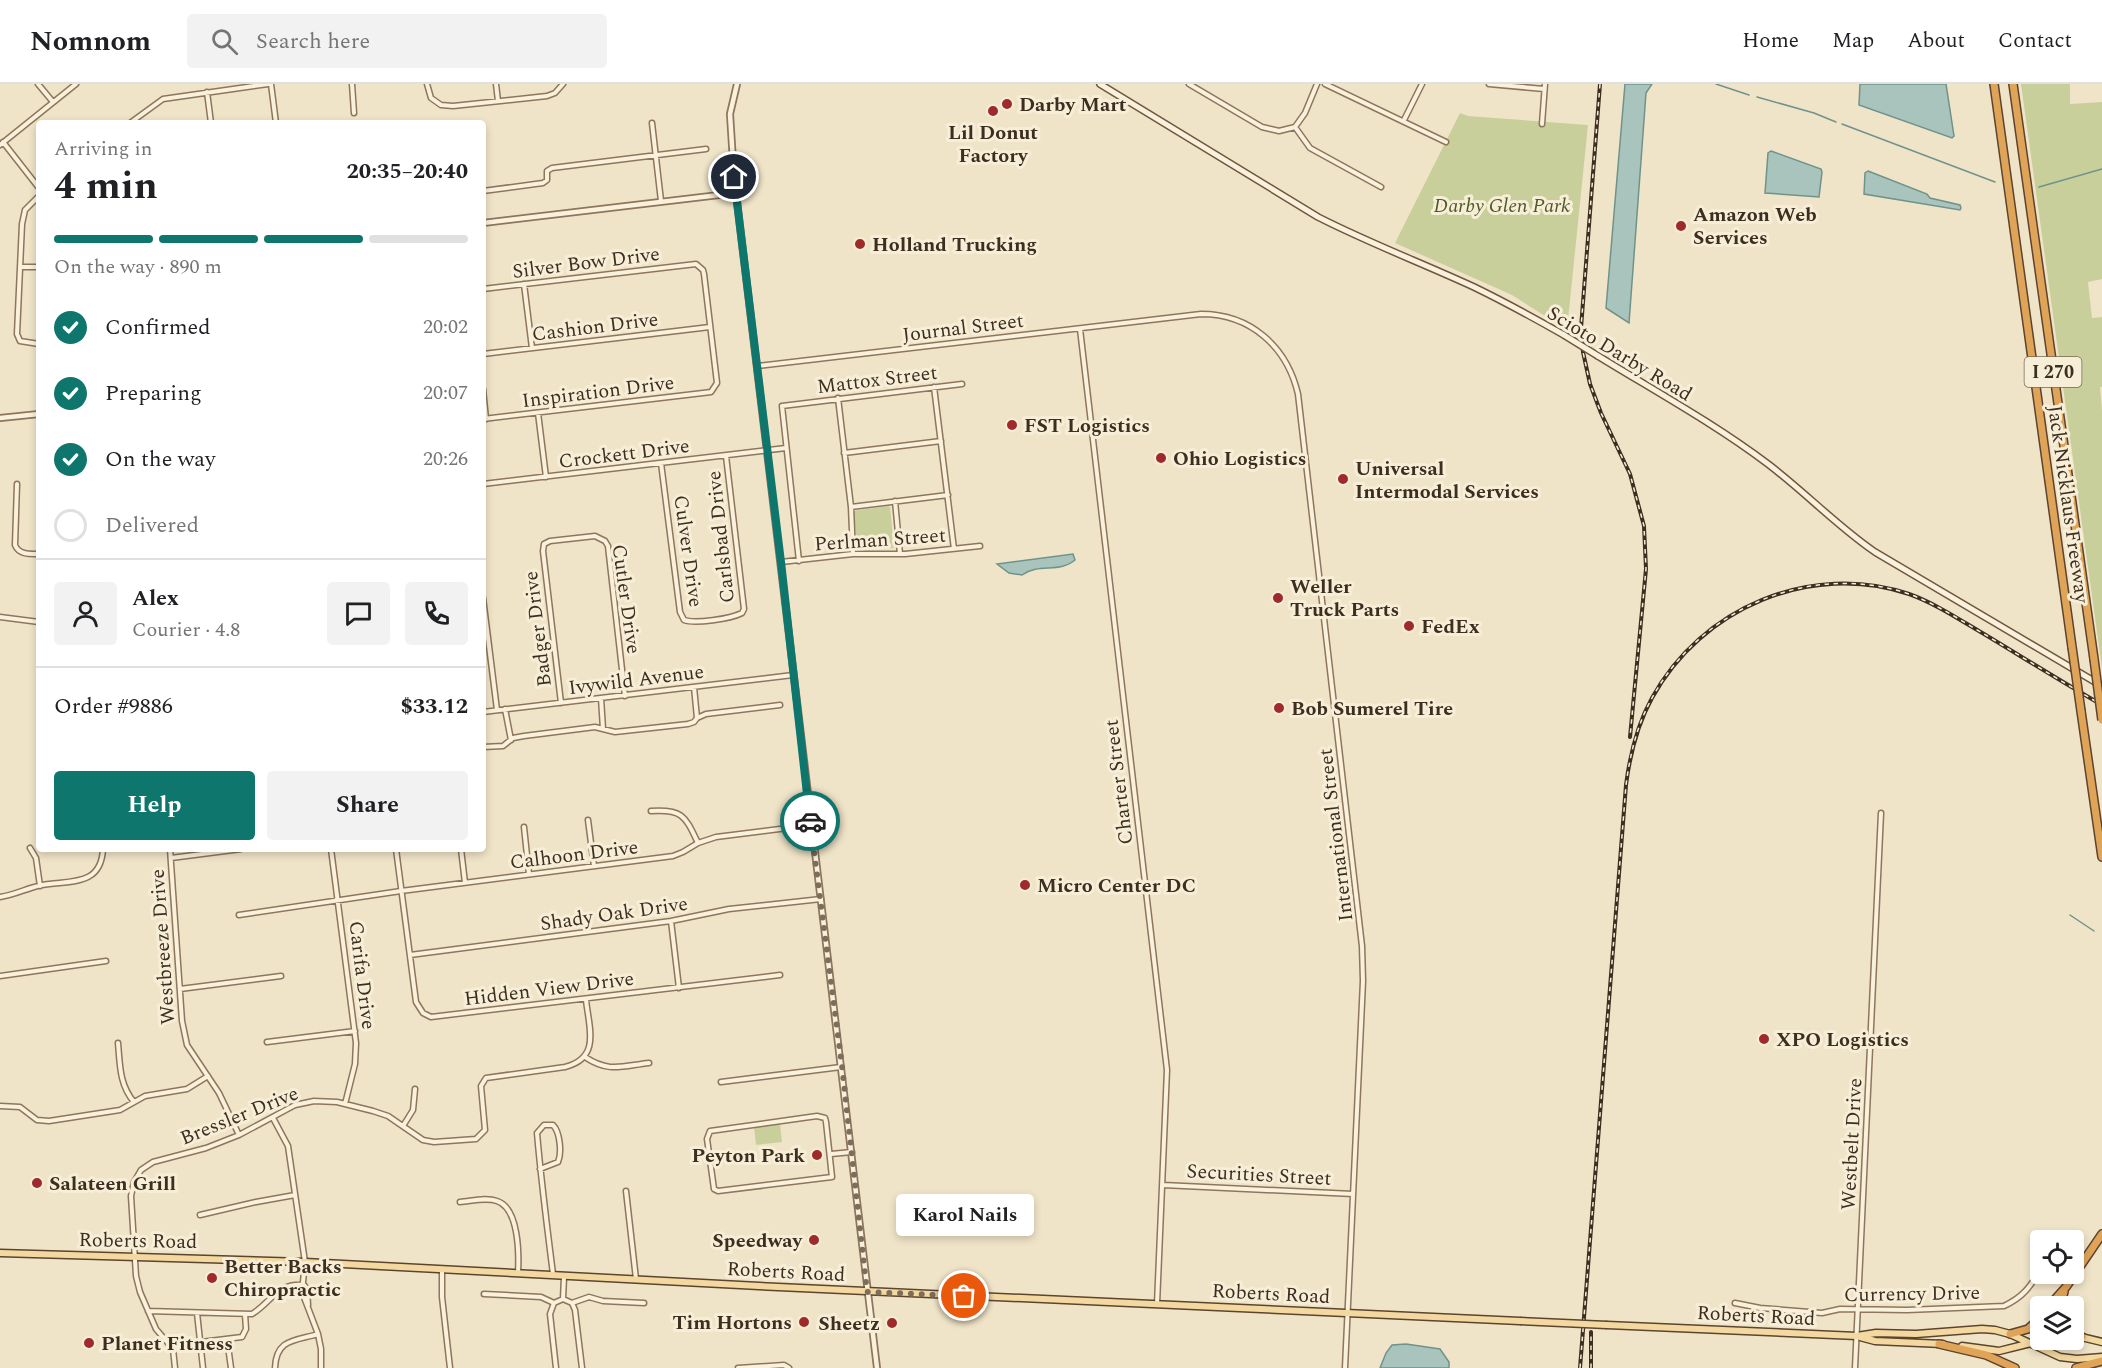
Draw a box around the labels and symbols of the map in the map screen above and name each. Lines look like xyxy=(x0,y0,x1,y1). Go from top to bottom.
place label: Darby Mart xyxy=(1019,90,1127,120)
marker: Darby Mart xyxy=(1000,97,1014,111)
marker: Lil Donut Factory xyxy=(986,104,1000,118)
place label: Lil Donut Factory xyxy=(948,118,1038,171)
pin xyxy=(708,151,759,202)
park label: Darby Glen Park xyxy=(1434,191,1571,221)
place label: Amazon Web Services xyxy=(1693,200,1817,253)
marker: Amazon Web Services xyxy=(1674,219,1688,233)
place label: Holland Trucking xyxy=(872,230,1037,260)
marker: Holland Trucking xyxy=(853,237,867,251)
street label: Silver Bow Drive xyxy=(511,239,661,287)
street label: Scioto Darby Road xyxy=(1541,299,1698,409)
street label: Cashion Drive xyxy=(530,304,660,350)
street label: Journal Street xyxy=(901,306,1025,350)
road number: I 270 xyxy=(2024,357,2082,387)
street label: Mattox Street xyxy=(815,358,939,402)
street label: Inspiration Drive xyxy=(520,368,676,416)
street label: Jack Nicklaus Freeway xyxy=(2039,403,2097,606)
place label: FST Logistics xyxy=(1024,411,1150,441)
marker: FST Logistics xyxy=(1005,418,1019,432)
street label: Crockett Drive xyxy=(557,431,691,477)
place label: Ohio Logistics xyxy=(1173,444,1307,474)
marker: Ohio Logistics xyxy=(1154,451,1168,465)
place label: Universal Intermodal Services xyxy=(1355,454,1539,507)
street label: Carlsbad Drive xyxy=(699,469,743,605)
marker: Universal Intermodal Services xyxy=(1336,472,1350,486)
street label: Culver Drive xyxy=(665,493,711,609)
street label: Perlman Street xyxy=(813,520,947,560)
street label: Cutler Drive xyxy=(603,542,649,656)
street label: Badger Drive xyxy=(516,569,560,688)
place label: Weller Truck Parts xyxy=(1290,572,1399,625)
marker: Weller Truck Parts xyxy=(1271,591,1285,605)
place label: FedEx xyxy=(1421,612,1480,642)
marker: FedEx xyxy=(1402,619,1416,633)
street label: Ivywild Avenue xyxy=(567,657,706,703)
place label: Bob Sumerel Tire xyxy=(1291,694,1453,724)
marker: Bob Sumerel Tire xyxy=(1272,701,1286,715)
street label: Charter Street xyxy=(1096,718,1142,846)
street label: International Street xyxy=(1310,747,1361,923)
courier xyxy=(780,791,840,851)
street label: Calhoon Drive xyxy=(508,832,640,878)
street label: Westbreeze Drive xyxy=(143,868,183,1026)
place label: Micro Center DC xyxy=(1037,871,1196,901)
marker: Micro Center DC xyxy=(1018,878,1032,892)
street label: Shady Oak Drive xyxy=(538,889,690,939)
street label: Carifa Drive xyxy=(340,919,384,1031)
street label: Hidden View Drive xyxy=(462,964,636,1014)
place label: XPO Logistics xyxy=(1776,1025,1909,1055)
marker: XPO Logistics xyxy=(1757,1032,1771,1046)
street label: Westbelt Drive xyxy=(1834,1077,1870,1211)
street label: Bressler Drive xyxy=(176,1079,303,1153)
place label: Peyton Park xyxy=(692,1141,805,1171)
marker: Peyton Park xyxy=(810,1148,824,1162)
street label: Securities Street xyxy=(1186,1156,1332,1194)
place label: Salateen Grill xyxy=(49,1169,176,1199)
marker: Salateen Grill xyxy=(30,1176,44,1190)
callout: Karol Nails xyxy=(895,1194,1033,1236)
street label: Roberts Road xyxy=(78,1225,198,1257)
place label: Speedway xyxy=(712,1226,803,1256)
marker: Speedway xyxy=(807,1233,821,1247)
place label: Better Backs Chiropractic xyxy=(224,1252,342,1305)
street label: Roberts Road xyxy=(726,1254,846,1290)
pin xyxy=(938,1270,989,1321)
marker: Better Backs Chiropractic xyxy=(205,1271,219,1285)
street label: Roberts Road xyxy=(1211,1276,1331,1312)
street label: Currency Drive xyxy=(1844,1278,1980,1310)
street label: Roberts Road xyxy=(1696,1298,1816,1334)
place label: Tim Hortons xyxy=(673,1308,792,1338)
place label: Sheetz xyxy=(818,1309,880,1339)
marker: Tim Hortons xyxy=(797,1315,811,1329)
marker: Sheetz xyxy=(885,1316,899,1330)
place label: Planet Fitness xyxy=(101,1329,233,1359)
marker: Planet Fitness xyxy=(82,1336,96,1350)

